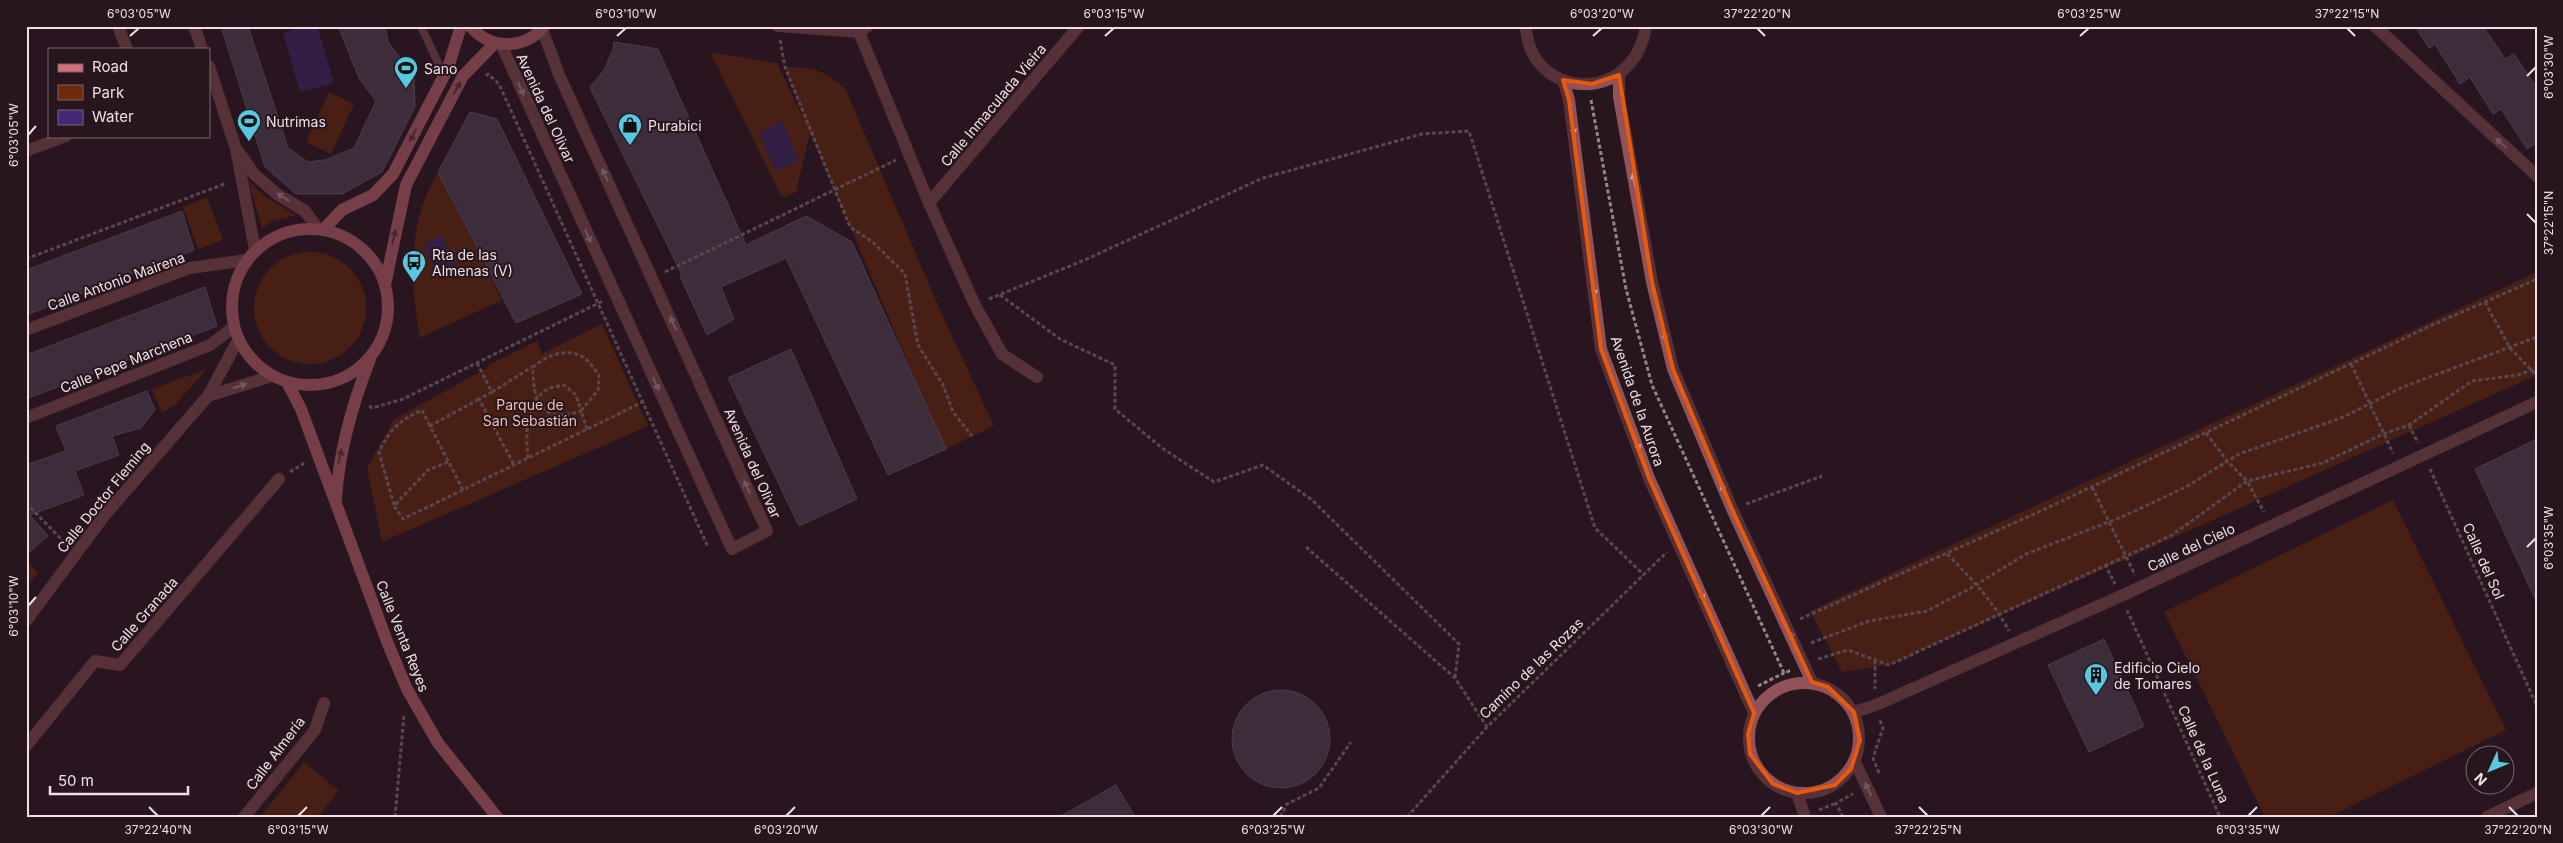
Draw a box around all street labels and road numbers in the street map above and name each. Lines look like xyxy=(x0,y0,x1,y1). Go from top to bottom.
street label: Calle Inmaculada Vieira xyxy=(937,40,1049,170)
street label: Avenida del Olivar xyxy=(513,50,579,166)
street label: Calle Antonio Mairena xyxy=(45,248,187,314)
street label: Calle Pepe Marchena xyxy=(58,328,194,396)
street label: Avenida de la Aurora xyxy=(1608,334,1668,468)
street label: Avenida del Olivar xyxy=(721,405,785,521)
street label: Calle Doctor Fleming xyxy=(53,438,153,556)
street label: Calle del Cielo xyxy=(2145,519,2237,575)
street label: Calle del Sol xyxy=(2460,520,2508,602)
street label: Calle Granada xyxy=(107,573,181,655)
street label: Calle Venta Reyes xyxy=(373,578,433,694)
street label: Camino de las Rozas xyxy=(1476,614,1586,722)
street label: Calle de la Luna xyxy=(2175,703,2233,805)
street label: Calle Almería xyxy=(242,713,308,793)

